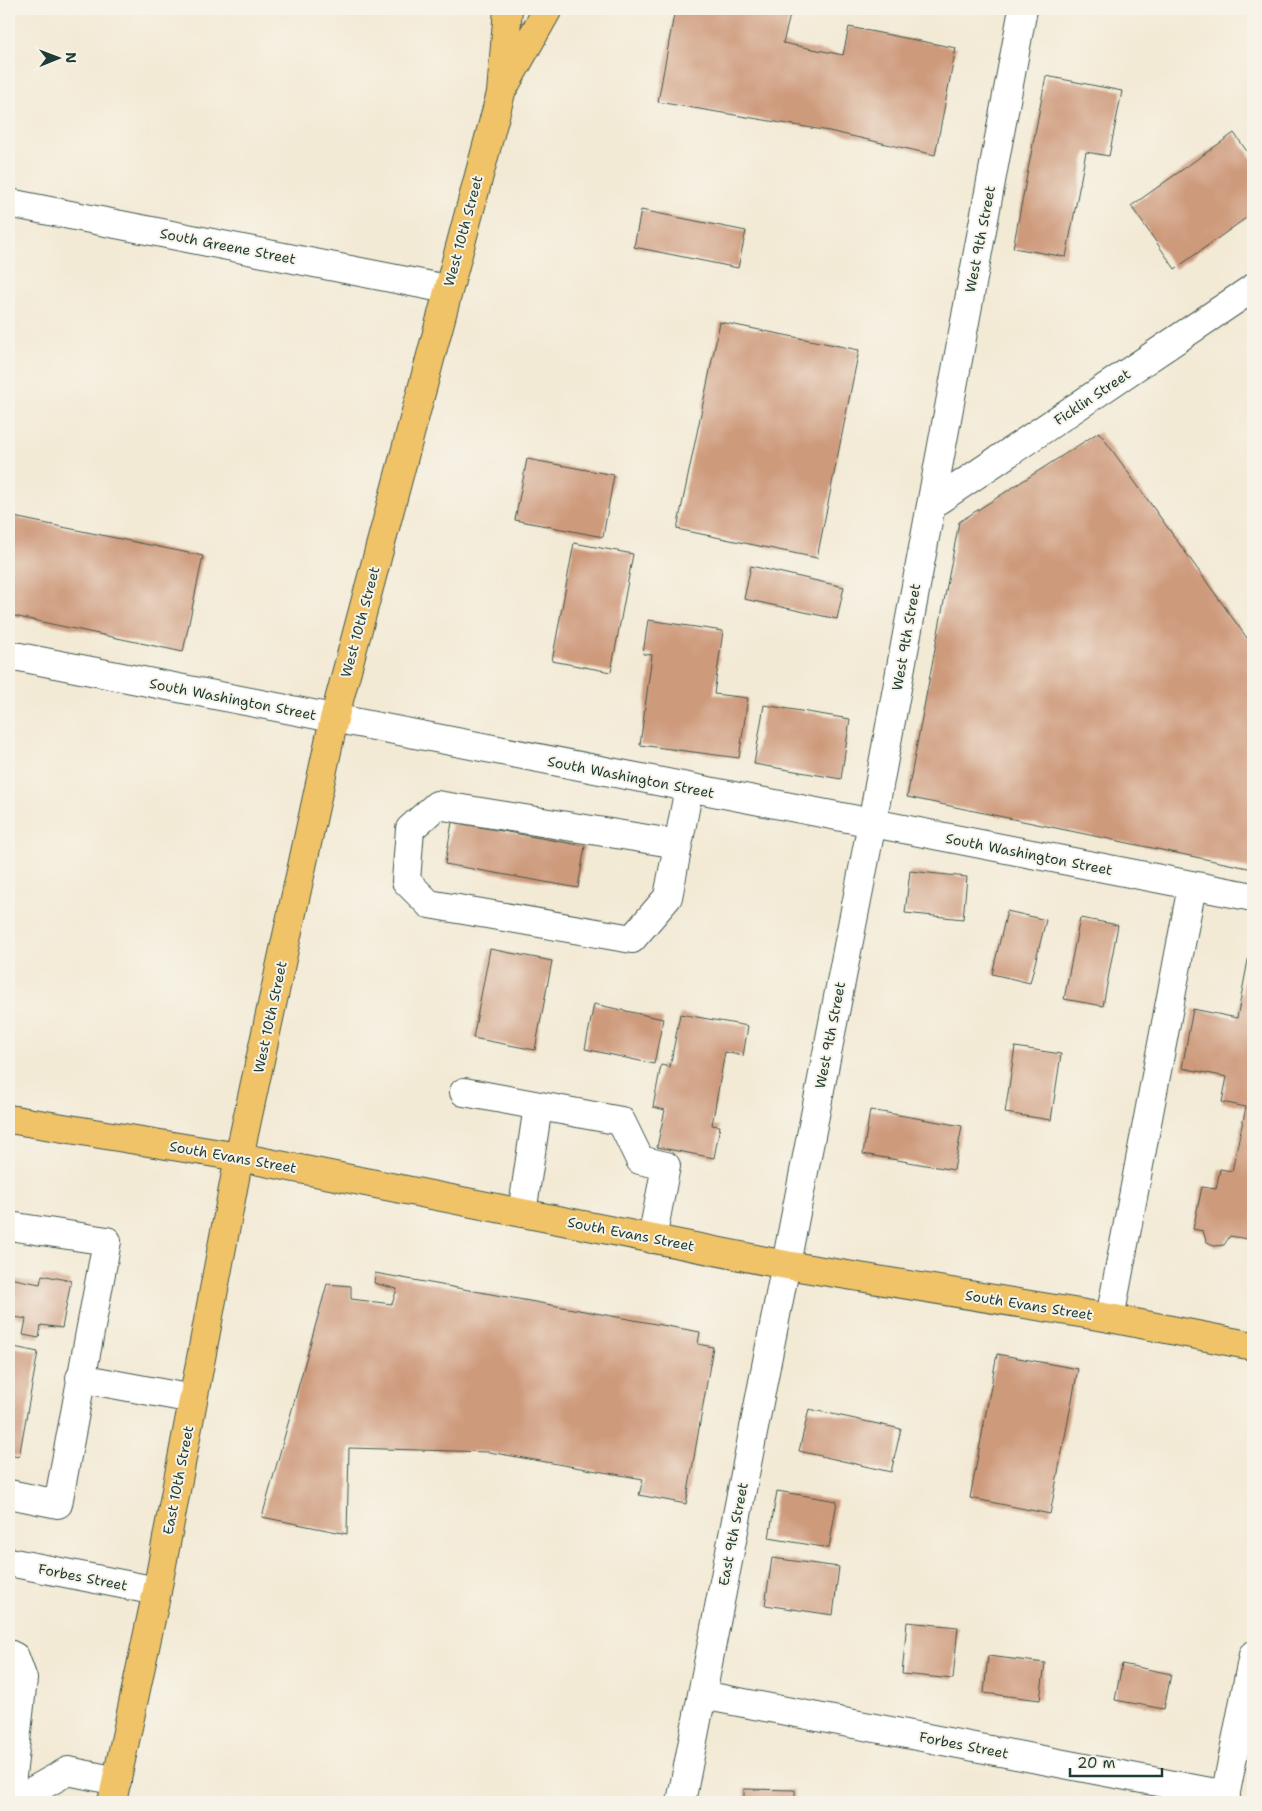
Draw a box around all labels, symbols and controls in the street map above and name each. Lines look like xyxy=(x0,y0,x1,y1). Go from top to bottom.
north arrow xyxy=(32,32,82,82)
text: N xyxy=(62,52,80,63)
street label: West 10th Street xyxy=(440,174,486,288)
street label: West 9th Street xyxy=(961,184,999,294)
street label: South Greene Street xyxy=(159,224,297,268)
street label: Ficklin Street xyxy=(1050,365,1134,429)
street label: West 10th Street xyxy=(337,565,383,679)
street label: West 9th Street xyxy=(888,582,924,692)
street label: South Washington Street xyxy=(148,674,318,724)
street label: South Washington Street xyxy=(546,752,716,802)
street label: South Washington Street xyxy=(944,829,1114,879)
street label: West 10th Street xyxy=(249,959,291,1075)
street label: West 9th Street xyxy=(811,980,849,1090)
street label: South Evans Street xyxy=(168,1137,298,1177)
street label: South Evans Street xyxy=(566,1213,696,1255)
street label: South Evans Street xyxy=(964,1286,1094,1324)
street label: East 10th Street xyxy=(159,1424,197,1536)
street label: East 9th Street xyxy=(714,1481,752,1587)
street label: Forbes Street xyxy=(37,1560,129,1594)
street label: Forbes Street xyxy=(918,1728,1010,1762)
scale bar xyxy=(1070,1746,1162,1778)
text: 20 m xyxy=(1077,1753,1116,1773)

